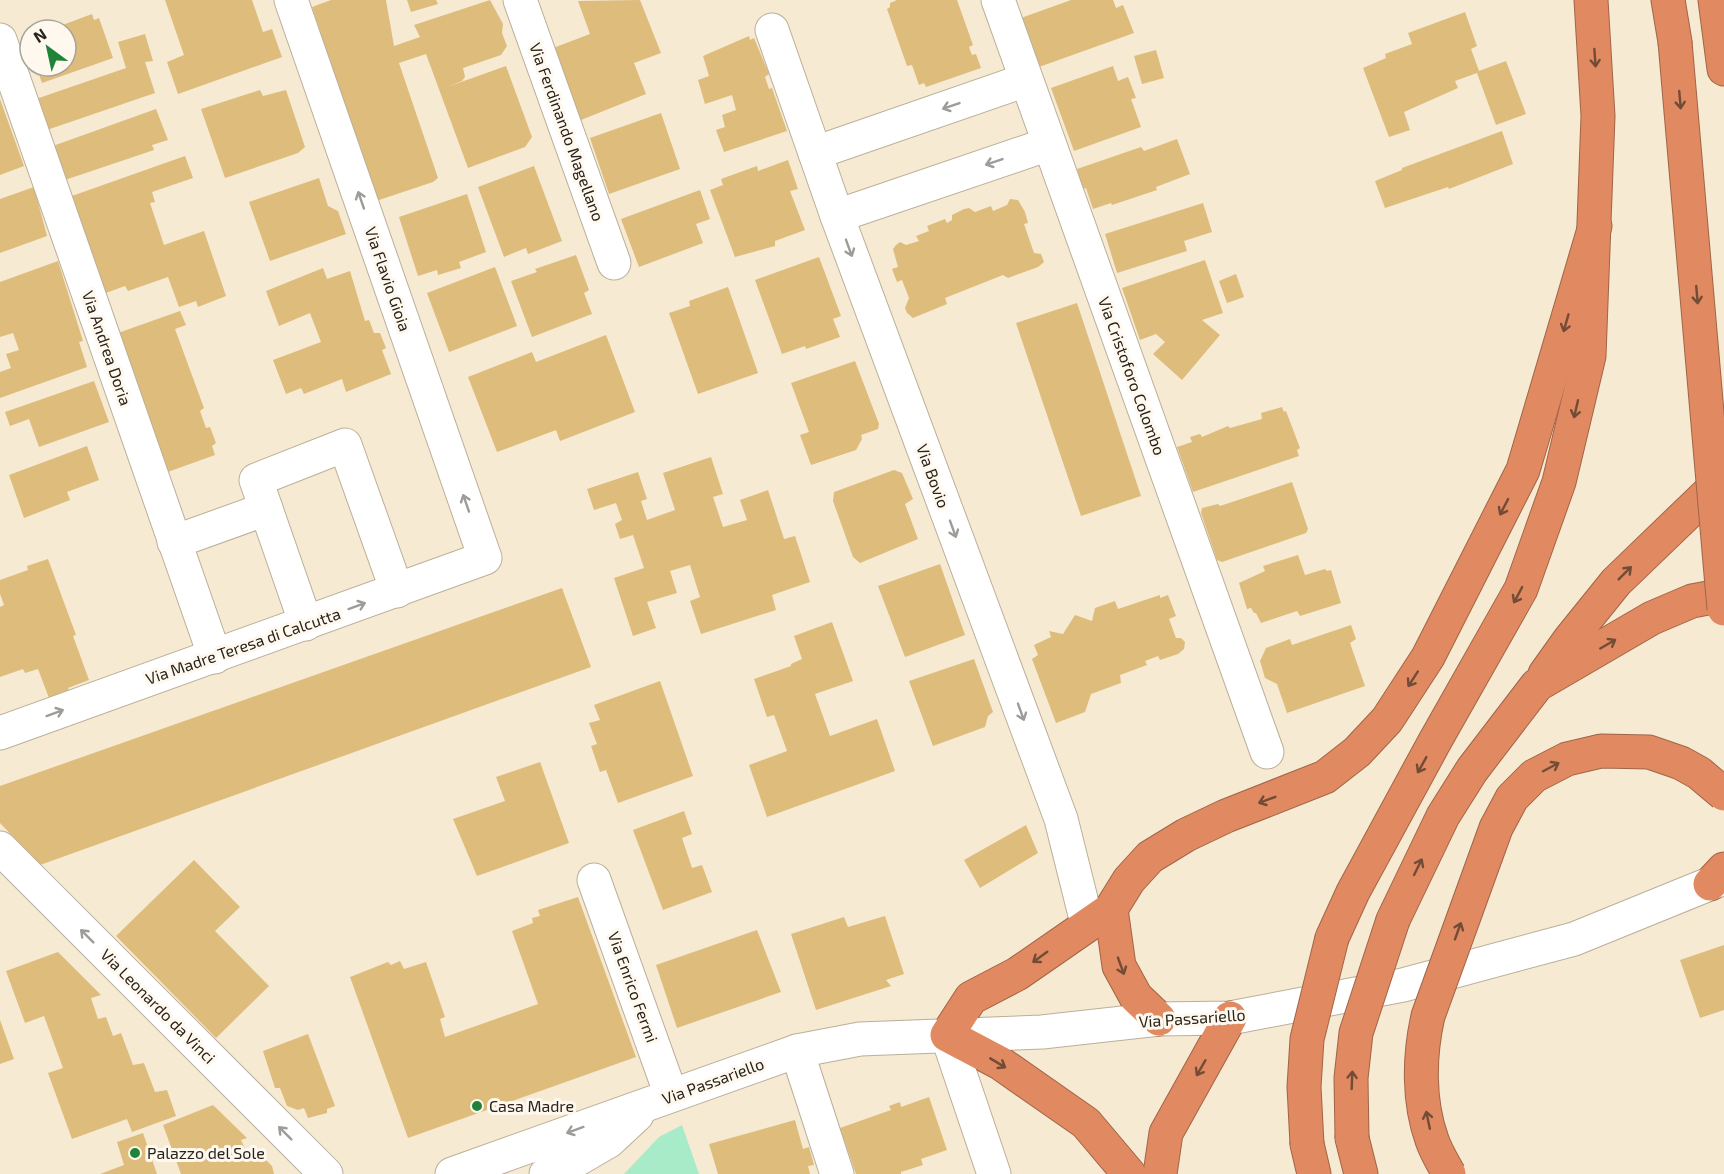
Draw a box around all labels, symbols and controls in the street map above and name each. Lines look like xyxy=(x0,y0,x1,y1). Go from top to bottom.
north arrow xyxy=(18,18,78,78)
text: N xyxy=(30,24,50,46)
street label: Via Ferdinando Magellano xyxy=(526,40,609,224)
one-way arrow xyxy=(1589,48,1600,68)
one-way arrow xyxy=(1675,90,1686,110)
one-way arrow xyxy=(942,102,961,113)
one-way arrow xyxy=(985,158,1004,169)
one-way arrow xyxy=(354,191,365,210)
street label: Via Flavio Gioia xyxy=(362,224,415,334)
one-way arrow xyxy=(844,238,855,256)
one-way arrow xyxy=(1692,284,1703,304)
street label: Via Andrea Doria xyxy=(79,288,136,408)
street label: Via Cristoforo Colombo xyxy=(1095,294,1170,458)
one-way arrow xyxy=(1560,313,1572,332)
one-way arrow xyxy=(1570,399,1582,418)
street label: Via Bovio xyxy=(913,441,954,510)
one-way arrow xyxy=(459,494,470,513)
one-way arrow xyxy=(1498,497,1510,515)
one-way arrow xyxy=(949,519,960,538)
one-way arrow xyxy=(1618,566,1633,581)
one-way arrow xyxy=(1511,585,1523,603)
one-way arrow xyxy=(347,599,366,610)
street label: Via Madre Teresa di Calcutta xyxy=(143,603,343,688)
one-way arrow xyxy=(1599,637,1616,649)
one-way arrow xyxy=(1407,670,1419,687)
one-way arrow xyxy=(1017,702,1028,720)
one-way arrow xyxy=(45,706,64,717)
one-way arrow xyxy=(1416,755,1427,773)
one-way arrow xyxy=(1542,761,1560,772)
one-way arrow xyxy=(1259,795,1277,806)
one-way arrow xyxy=(1413,859,1425,877)
one-way arrow xyxy=(1454,923,1465,941)
one-way arrow xyxy=(80,928,94,943)
street label: Via Enrico Fermi xyxy=(605,929,662,1045)
street label: Via Leonardo da Vinci xyxy=(97,944,220,1067)
one-way arrow xyxy=(1032,951,1048,964)
one-way arrow xyxy=(1117,956,1128,975)
street label: Via Passariello xyxy=(1138,1004,1246,1031)
street label: Via Passariello xyxy=(659,1053,766,1108)
one-way arrow xyxy=(989,1057,1006,1069)
one-way arrow xyxy=(1195,1059,1206,1077)
one-way arrow xyxy=(1346,1070,1358,1090)
place label: Casa Madre xyxy=(489,1096,574,1115)
marker: Casa Madre xyxy=(470,1099,484,1113)
one-way arrow xyxy=(1422,1111,1433,1130)
one-way arrow xyxy=(277,1125,292,1140)
one-way arrow xyxy=(566,1125,585,1136)
place label: Palazzo del Sole xyxy=(147,1143,265,1162)
marker: Palazzo del Sole xyxy=(128,1146,142,1160)

